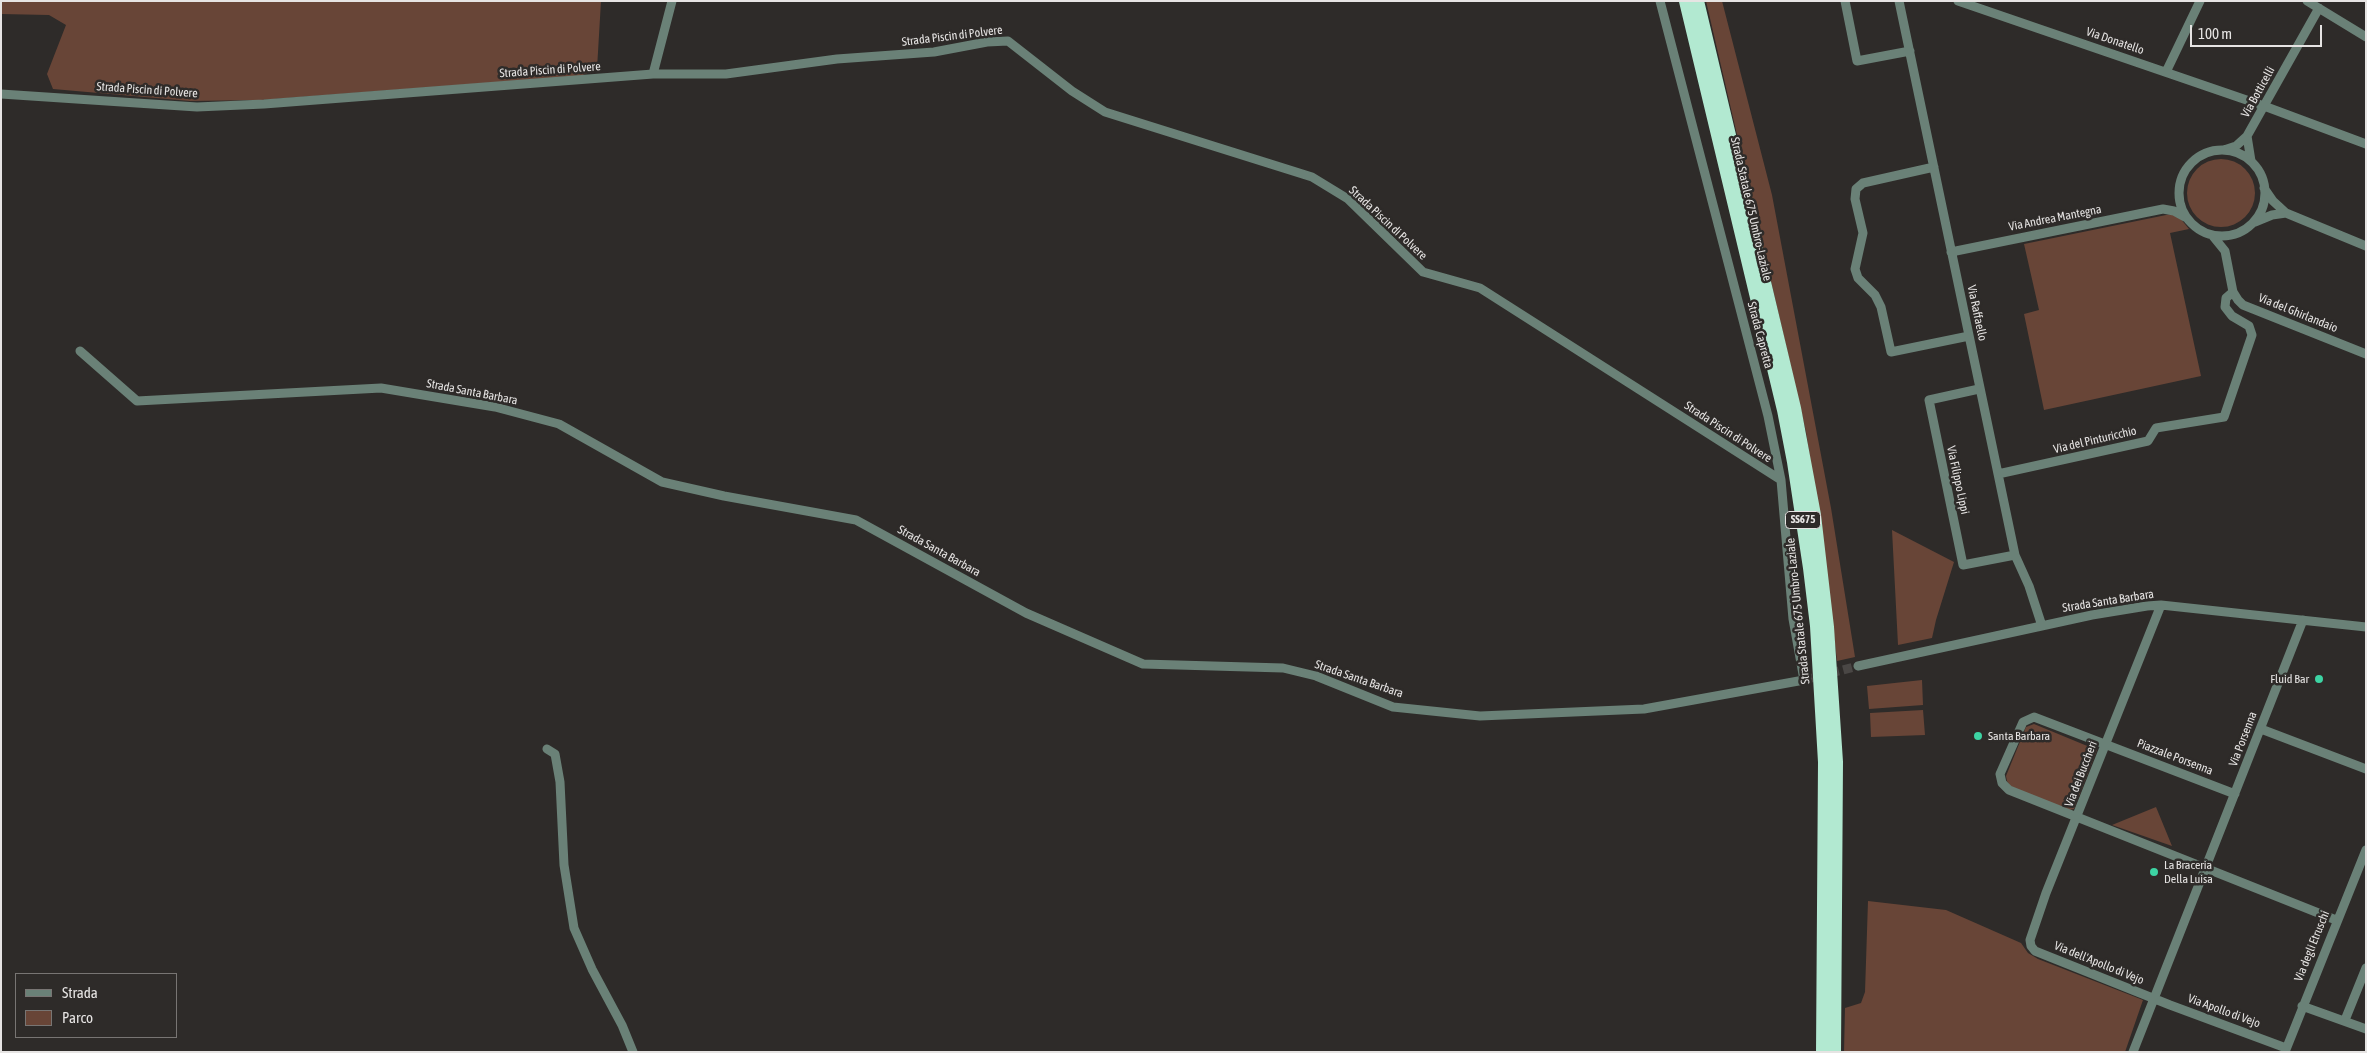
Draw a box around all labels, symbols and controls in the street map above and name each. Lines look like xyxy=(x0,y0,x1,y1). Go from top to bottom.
scale bar xyxy=(2192,15,2324,47)
street label: Strada Piscin di Polvere xyxy=(901,23,1003,49)
street label: Via Donatello xyxy=(2084,24,2146,58)
text: 100 m xyxy=(2198,25,2232,42)
street label: Strada Piscin di Polvere xyxy=(499,59,601,81)
street label: Via Botticelli xyxy=(2238,64,2278,120)
street label: Strada Piscin di Polvere xyxy=(96,79,198,101)
street label: Strada Statale 675 Umbro-Laziale xyxy=(1727,136,1775,282)
street label: Strada Piscin di Polvere xyxy=(1346,183,1430,263)
street label: Via Andrea Mantegna xyxy=(2007,202,2103,234)
street label: Via Raffaello xyxy=(1964,284,1990,342)
street label: Via del Ghirlandaio xyxy=(2256,290,2340,336)
street label: Strada Capretta xyxy=(1744,300,1776,370)
street label: Strada Santa Barbara xyxy=(425,376,519,408)
street label: Strada Piscin di Polvere xyxy=(1682,398,1774,466)
street label: Via del Pinturicchio xyxy=(2052,423,2138,457)
street label: Via Filippo Lippi xyxy=(1944,444,1972,516)
road number: SS675 xyxy=(1786,512,1820,528)
street label: Strada Santa Barbara xyxy=(895,522,983,580)
street label: Strada Statale 675 Umbro-Laziale xyxy=(1783,537,1813,685)
street label: Strada Santa Barbara xyxy=(2061,587,2155,615)
street label: Strada Santa Barbara xyxy=(1313,657,1405,701)
place label: Fluid Bar xyxy=(2270,672,2309,686)
marker: Fluid Bar xyxy=(2313,673,2325,685)
street label: Via Porsenna xyxy=(2226,709,2260,769)
place label: Santa Barbara xyxy=(1988,729,2050,743)
marker: Santa Barbara xyxy=(1972,730,1984,742)
street label: Piazzale Porsenna xyxy=(2135,736,2215,778)
street label: Via dei Buccheri xyxy=(2062,739,2100,809)
place label: La Braceria Della Luisa xyxy=(2164,858,2213,886)
marker: La Braceria Della Luisa xyxy=(2148,866,2160,878)
street label: Via degli Etruschi xyxy=(2291,909,2333,983)
street label: Via dell'Apollo di Vejo xyxy=(2052,938,2146,988)
legend xyxy=(15,973,178,1038)
text: Strada xyxy=(62,984,98,1001)
street label: Via Apollo di Vejo xyxy=(2186,991,2262,1031)
text: Parco xyxy=(62,1009,93,1026)

